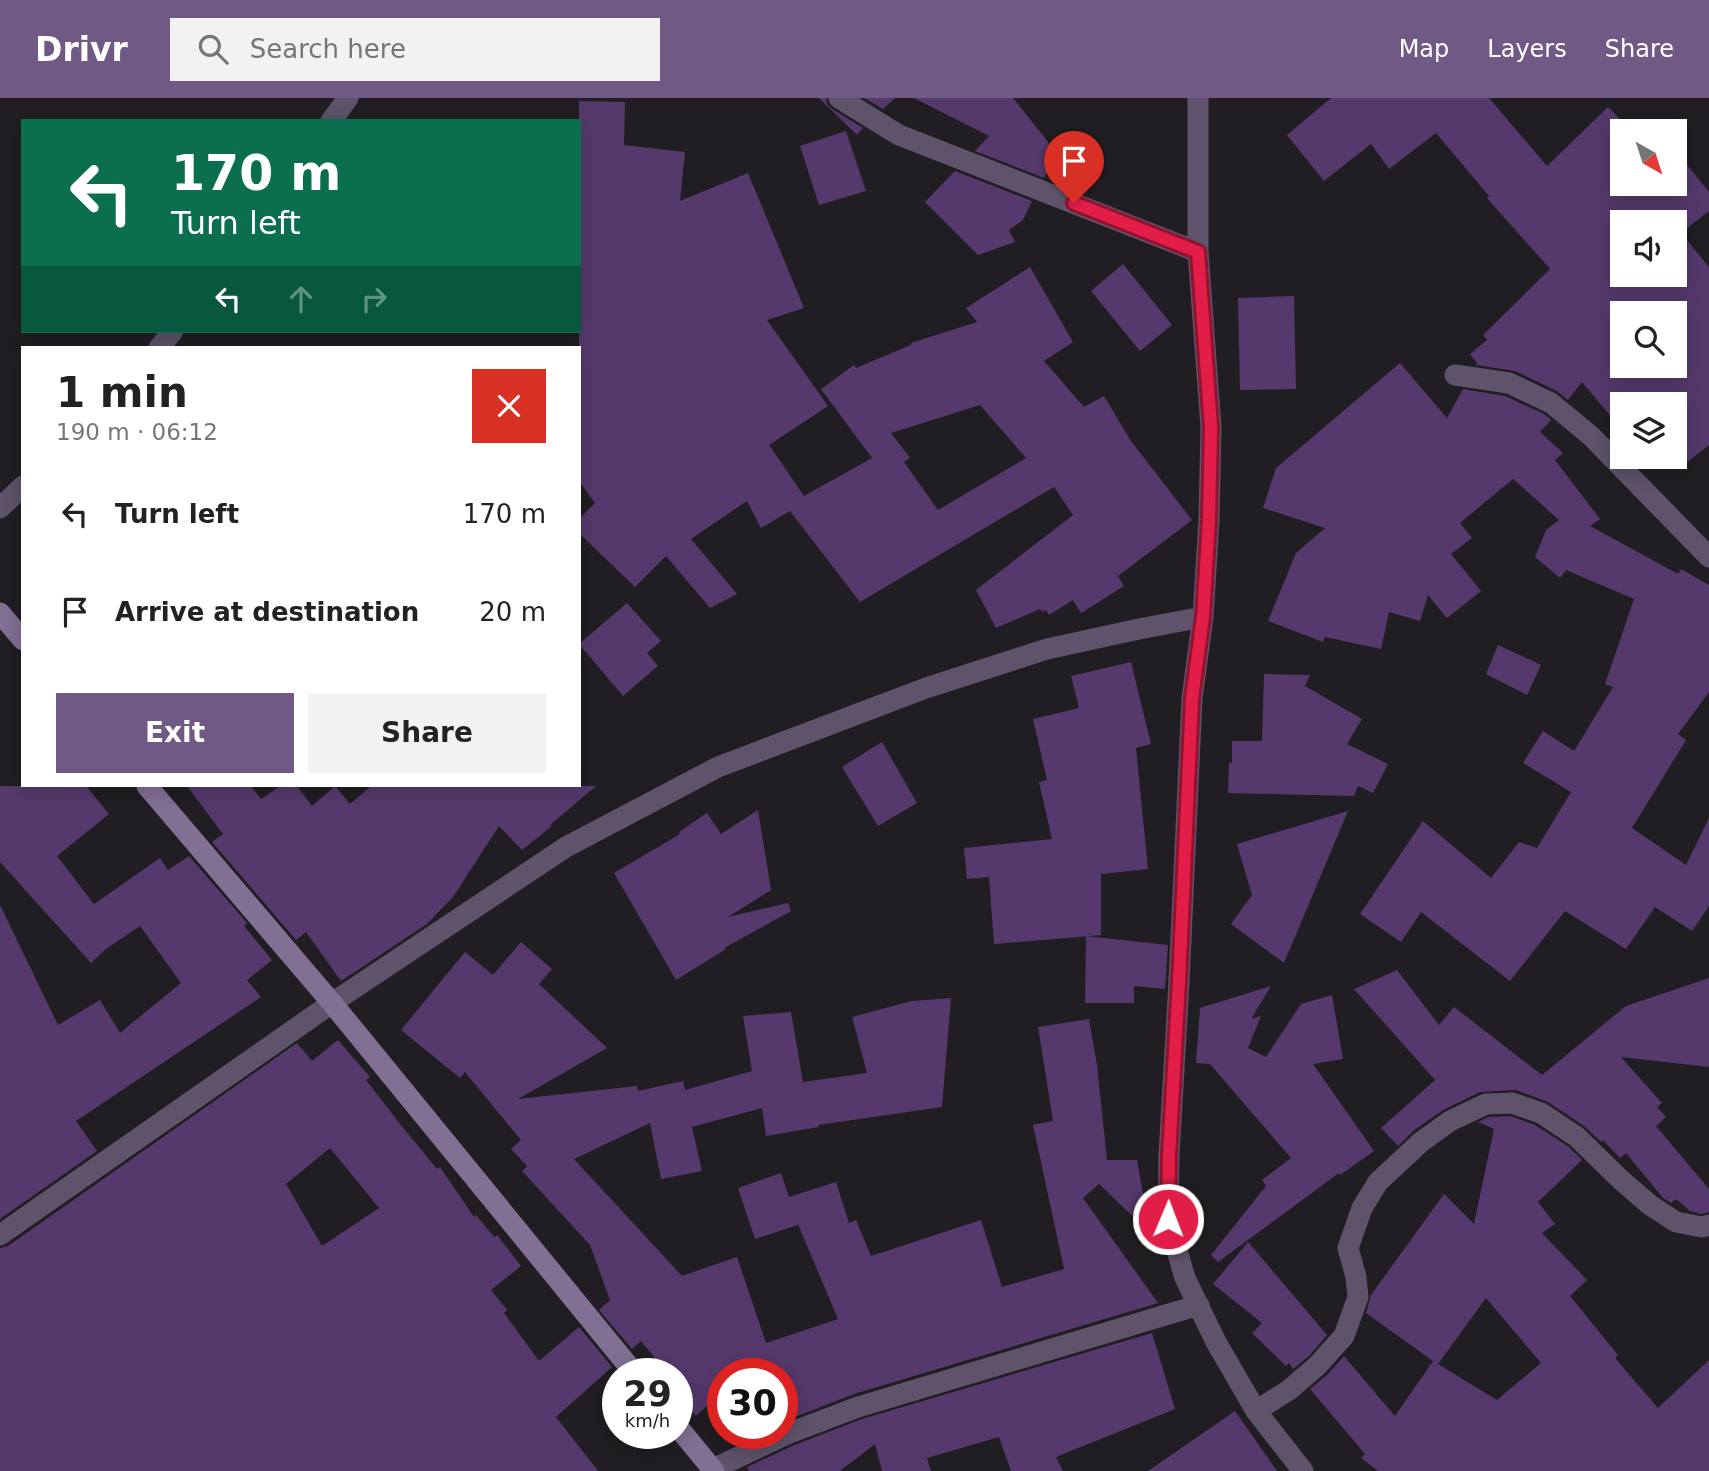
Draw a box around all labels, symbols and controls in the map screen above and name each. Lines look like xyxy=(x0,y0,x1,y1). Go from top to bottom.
search box xyxy=(170,18,660,81)
text: Drivr xyxy=(35,30,128,69)
icon: search xyxy=(194,30,232,68)
text: Search here xyxy=(250,34,406,64)
text: Map xyxy=(1399,35,1449,63)
text: Layers xyxy=(1487,35,1567,63)
text: Share xyxy=(1605,35,1674,63)
north arrow xyxy=(1610,119,1687,196)
map controls xyxy=(1610,119,1687,469)
pin xyxy=(1044,131,1104,203)
icon: arrive xyxy=(1055,142,1093,180)
text: 170 m xyxy=(171,145,341,202)
icon: left xyxy=(56,147,147,238)
text: Turn left xyxy=(171,204,301,242)
button: sound xyxy=(1610,210,1687,287)
icon: left xyxy=(209,280,247,318)
icon: ahead xyxy=(282,280,320,318)
icon: right xyxy=(355,280,393,318)
button: search xyxy=(1610,301,1687,378)
text: 1 min xyxy=(56,368,188,417)
button: close xyxy=(472,369,546,443)
button: layers xyxy=(1610,392,1687,469)
text: 190 m · 06:12 xyxy=(56,419,218,445)
icon: left xyxy=(56,495,94,533)
text: Turn left xyxy=(115,499,239,529)
text: 170 m xyxy=(463,499,546,529)
icon: arrive xyxy=(56,593,94,631)
text: Arrive at destination xyxy=(115,597,419,627)
text: 20 m xyxy=(479,597,546,627)
button: Exit xyxy=(56,693,294,773)
button: Share xyxy=(308,693,546,773)
position arrow xyxy=(1131,1182,1205,1256)
speed limit sign: 30 xyxy=(707,1358,798,1449)
text: 29 xyxy=(623,1374,672,1414)
text: km/h xyxy=(625,1410,670,1431)

